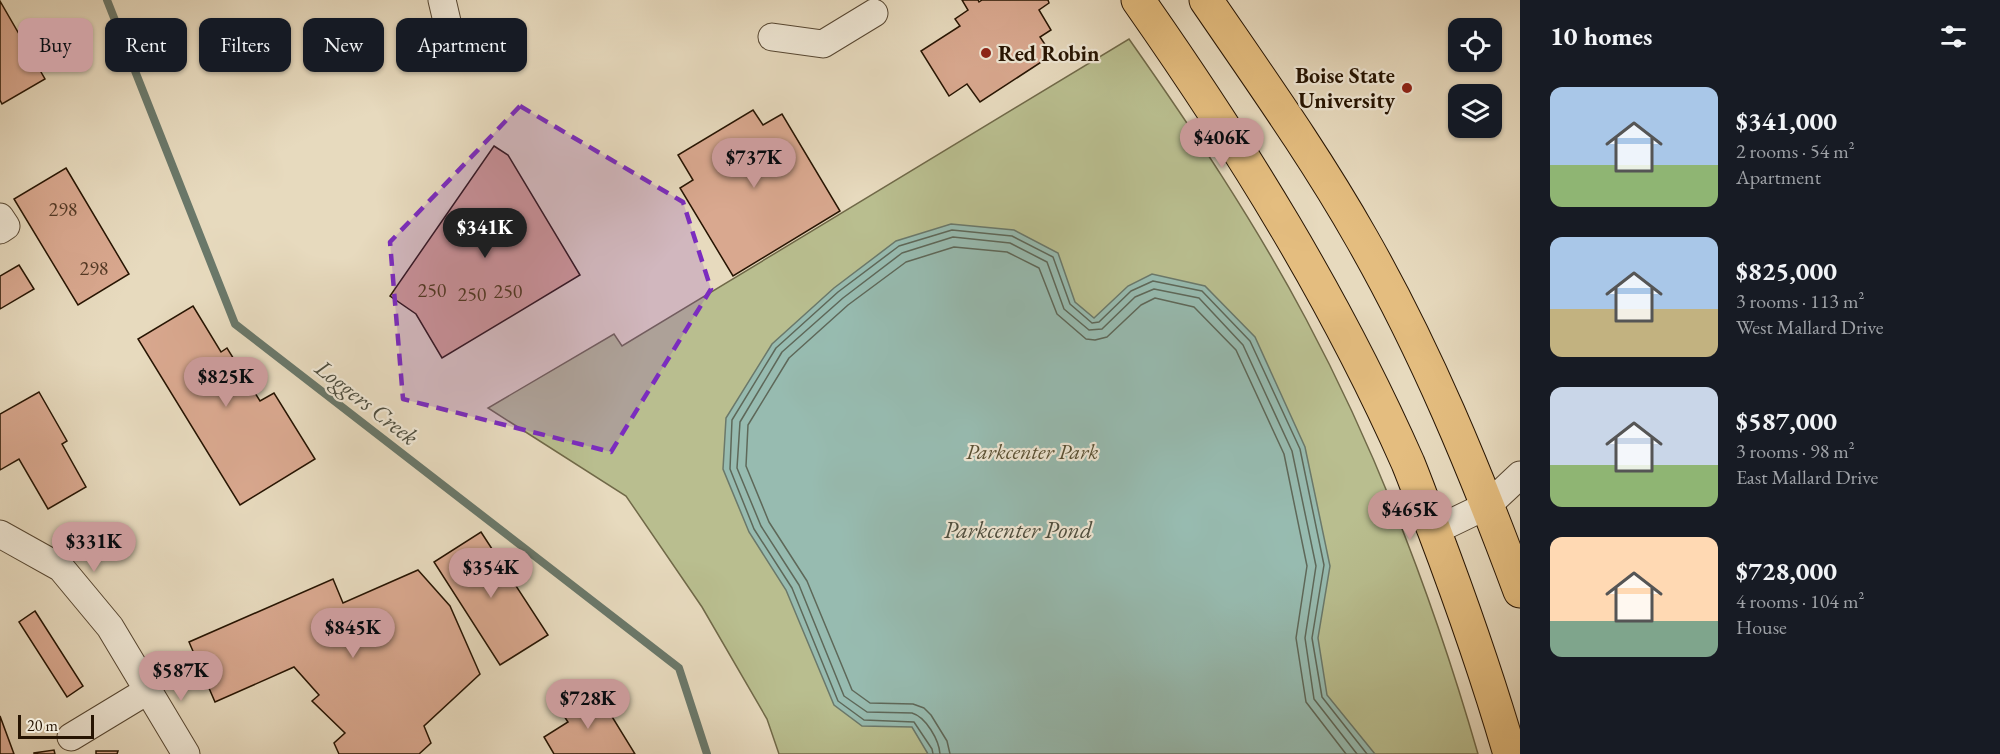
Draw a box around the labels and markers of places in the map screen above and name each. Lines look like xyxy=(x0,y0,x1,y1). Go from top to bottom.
place label: Red Robin xyxy=(998,39,1100,68)
marker: Red Robin xyxy=(979,46,993,60)
place label: Boise State University xyxy=(1295,61,1395,115)
marker: Boise State University xyxy=(1400,81,1414,95)
pin: $406K xyxy=(1180,118,1264,169)
pin: $737K xyxy=(712,138,796,189)
pin: $341K xyxy=(443,208,527,259)
pin: $825K xyxy=(184,357,268,408)
pin: $465K xyxy=(1368,490,1452,541)
pin: $331K xyxy=(52,522,136,573)
pin: $354K xyxy=(449,548,533,599)
pin: $845K xyxy=(311,608,395,659)
pin: $587K xyxy=(139,651,223,702)
pin: $728K xyxy=(546,679,630,730)

